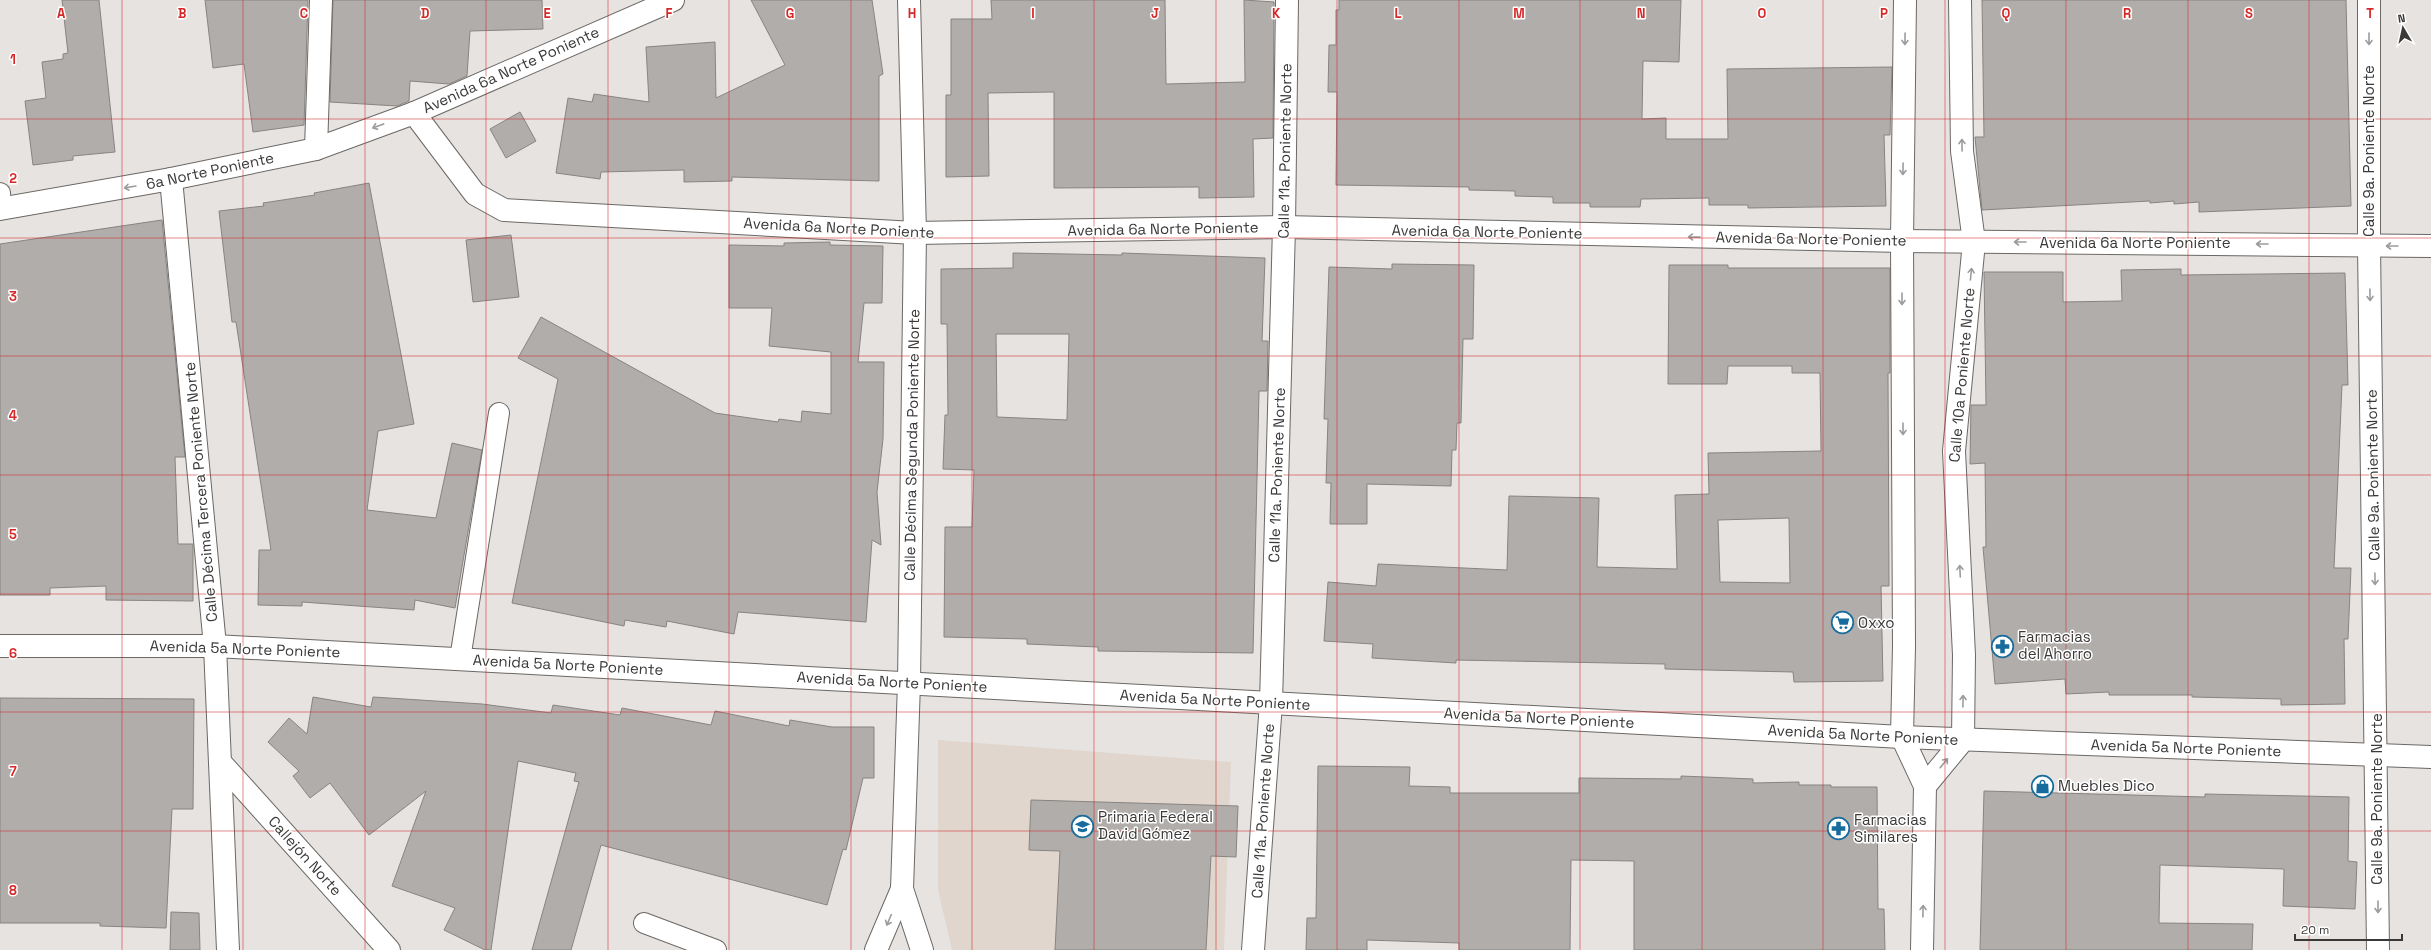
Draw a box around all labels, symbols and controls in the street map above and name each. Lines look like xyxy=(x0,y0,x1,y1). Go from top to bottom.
text: A xyxy=(57,5,66,22)
text: B xyxy=(178,5,187,22)
text: C xyxy=(300,5,308,22)
text: D xyxy=(421,5,430,22)
text: E xyxy=(543,5,551,22)
text: F xyxy=(666,5,673,22)
text: G xyxy=(786,5,794,22)
text: H xyxy=(908,5,916,22)
text: I xyxy=(1031,5,1035,22)
text: J xyxy=(1151,5,1159,22)
text: K xyxy=(1272,5,1281,22)
text: L xyxy=(1394,5,1402,22)
text: M xyxy=(1513,5,1525,22)
text: N xyxy=(1637,5,1645,22)
text: O xyxy=(1758,5,1767,22)
text: P xyxy=(1880,5,1888,22)
text: Q xyxy=(2002,5,2011,22)
text: R xyxy=(2123,5,2131,22)
text: S xyxy=(2245,5,2253,22)
text: T xyxy=(2366,5,2374,22)
north arrow xyxy=(2383,8,2423,48)
text: N xyxy=(2397,11,2406,26)
street label: Avenida 6a Norte Poniente xyxy=(420,22,602,117)
one-way arrow xyxy=(1901,32,1909,45)
one-way arrow xyxy=(2365,32,2373,45)
text: 1 xyxy=(10,51,16,68)
street label: Calle 11a. Poniente Norte xyxy=(1273,63,1296,239)
street label: Calle 9a. Poniente Norte xyxy=(2359,65,2378,237)
one-way arrow xyxy=(371,123,384,130)
one-way arrow xyxy=(1958,139,1966,152)
street label: 6a Norte Poniente xyxy=(144,148,276,193)
one-way arrow xyxy=(1899,162,1907,175)
text: 2 xyxy=(9,170,17,187)
one-way arrow xyxy=(123,183,136,191)
street label: Avenida 6a Norte Poniente xyxy=(743,213,935,242)
street label: Avenida 6a Norte Poniente xyxy=(1067,217,1259,240)
street label: Avenida 6a Norte Poniente xyxy=(1391,220,1583,243)
street label: Avenida 6a Norte Poniente xyxy=(1715,227,1907,250)
one-way arrow xyxy=(1688,233,1701,240)
street label: Avenida 6a Norte Poniente xyxy=(2039,233,2231,252)
one-way arrow xyxy=(2014,238,2027,246)
one-way arrow xyxy=(2256,241,2269,248)
one-way arrow xyxy=(2386,242,2399,249)
one-way arrow xyxy=(1967,268,1974,281)
street label: Calle 10a Poniente Norte xyxy=(1944,287,1979,463)
text: 3 xyxy=(9,288,17,305)
one-way arrow xyxy=(2366,288,2374,301)
one-way arrow xyxy=(1898,292,1906,305)
street label: Calle Décima Segunda Poniente Norte xyxy=(900,309,923,581)
street label: Calle Décima Tercera Poniente Norte xyxy=(180,361,221,623)
street label: Calle 11a. Poniente Norte xyxy=(1264,387,1289,563)
street label: Calle 9a. Poniente Norte xyxy=(2361,389,2383,561)
text: 4 xyxy=(9,407,17,424)
one-way arrow xyxy=(1899,422,1907,435)
text: 5 xyxy=(9,526,17,543)
one-way arrow xyxy=(1956,565,1963,578)
one-way arrow xyxy=(2371,572,2378,585)
supermarket icon: Oxxo xyxy=(1830,610,1856,636)
place label: Oxxo xyxy=(1858,613,1895,632)
place label: Farmacias del Ahorro xyxy=(2018,627,2092,663)
pharmacy icon: Farmacias del Ahorro xyxy=(1989,633,2015,659)
street label: Avenida 5a Norte Poniente xyxy=(149,636,341,661)
text: 6 xyxy=(9,645,17,662)
street label: Avenida 5a Norte Poniente xyxy=(472,650,664,679)
street label: Avenida 5a Norte Poniente xyxy=(796,667,988,696)
street label: Avenida 5a Norte Poniente xyxy=(1119,685,1311,714)
one-way arrow xyxy=(1960,695,1967,708)
street label: Avenida 5a Norte Poniente xyxy=(1443,703,1635,732)
street label: Calle 9a. Poniente Norte xyxy=(2367,713,2386,885)
street label: Avenida 5a Norte Poniente xyxy=(1767,720,1959,749)
street label: Calle 11a. Poniente Norte xyxy=(1247,723,1278,899)
street label: Avenida 5a Norte Poniente xyxy=(2090,735,2282,760)
one-way arrow xyxy=(1940,758,1949,768)
text: 7 xyxy=(9,763,17,780)
shop icon: Muebles Dico xyxy=(2030,773,2056,799)
place label: Muebles Dico xyxy=(2058,776,2155,795)
place label: Primaria Federal David Gómez xyxy=(1098,807,1213,843)
place label: Farmacias Similares xyxy=(1854,810,1927,846)
street label: Callejón Norte xyxy=(265,812,346,900)
school or university icon: Primaria Federal David Gómez xyxy=(1070,813,1096,839)
pharmacy icon: Farmacias Similares xyxy=(1826,816,1852,842)
text: 8 xyxy=(9,882,17,899)
one-way arrow xyxy=(2374,900,2382,913)
one-way arrow xyxy=(1919,905,1927,918)
one-way arrow xyxy=(884,913,892,925)
scale bar xyxy=(2295,916,2402,942)
text: 20 m xyxy=(2301,922,2329,938)

